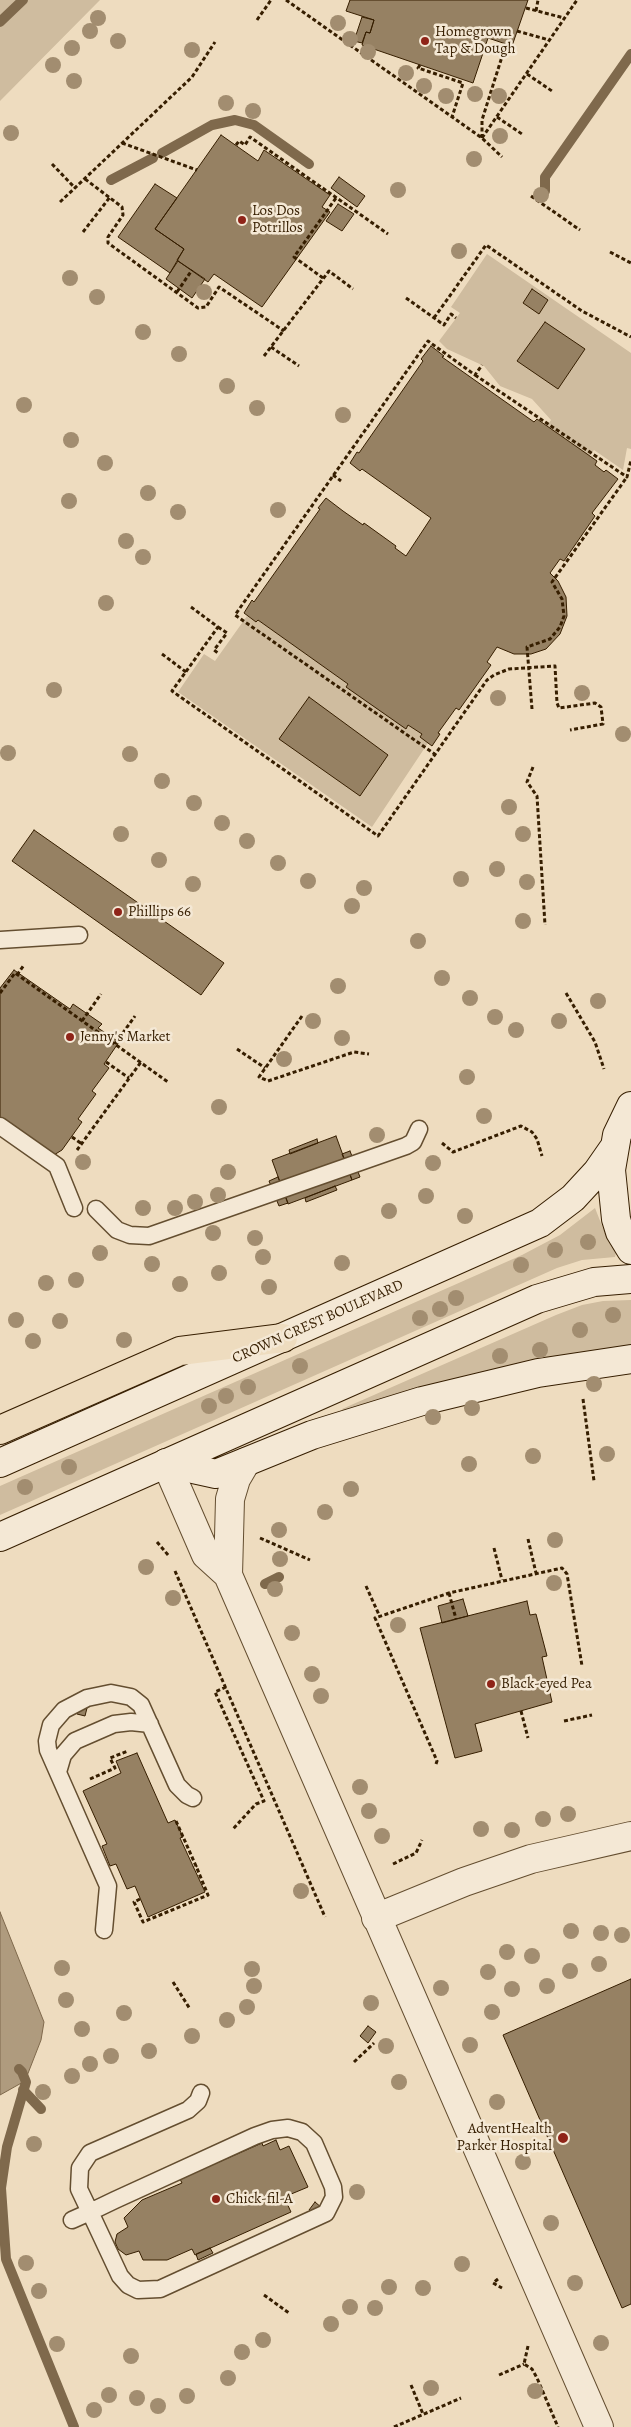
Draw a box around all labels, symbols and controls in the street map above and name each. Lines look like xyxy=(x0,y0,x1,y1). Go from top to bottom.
place label: Homegrown Tap & Dough xyxy=(435,23,515,58)
marker: Homegrown Tap & Dough xyxy=(419,35,431,47)
place label: Los Dos Potrillos xyxy=(252,202,303,237)
marker: Los Dos Potrillos xyxy=(236,214,248,226)
place label: Phillips 66 xyxy=(128,903,191,921)
marker: Phillips 66 xyxy=(112,906,124,918)
place label: Jenny's Market xyxy=(80,1028,171,1046)
marker: Jenny's Market xyxy=(64,1031,76,1043)
street label: CROWN CREST BOULEVARD xyxy=(230,1276,406,1368)
place label: Black-eyed Pea xyxy=(501,1675,592,1693)
marker: Black-eyed Pea xyxy=(485,1678,497,1690)
place label: AdventHealth Parker Hospital xyxy=(456,2120,552,2155)
marker: AdventHealth Parker Hospital xyxy=(556,2131,570,2145)
place label: Chick-fil-A xyxy=(226,2190,293,2208)
marker: Chick-fil-A xyxy=(210,2193,222,2205)

